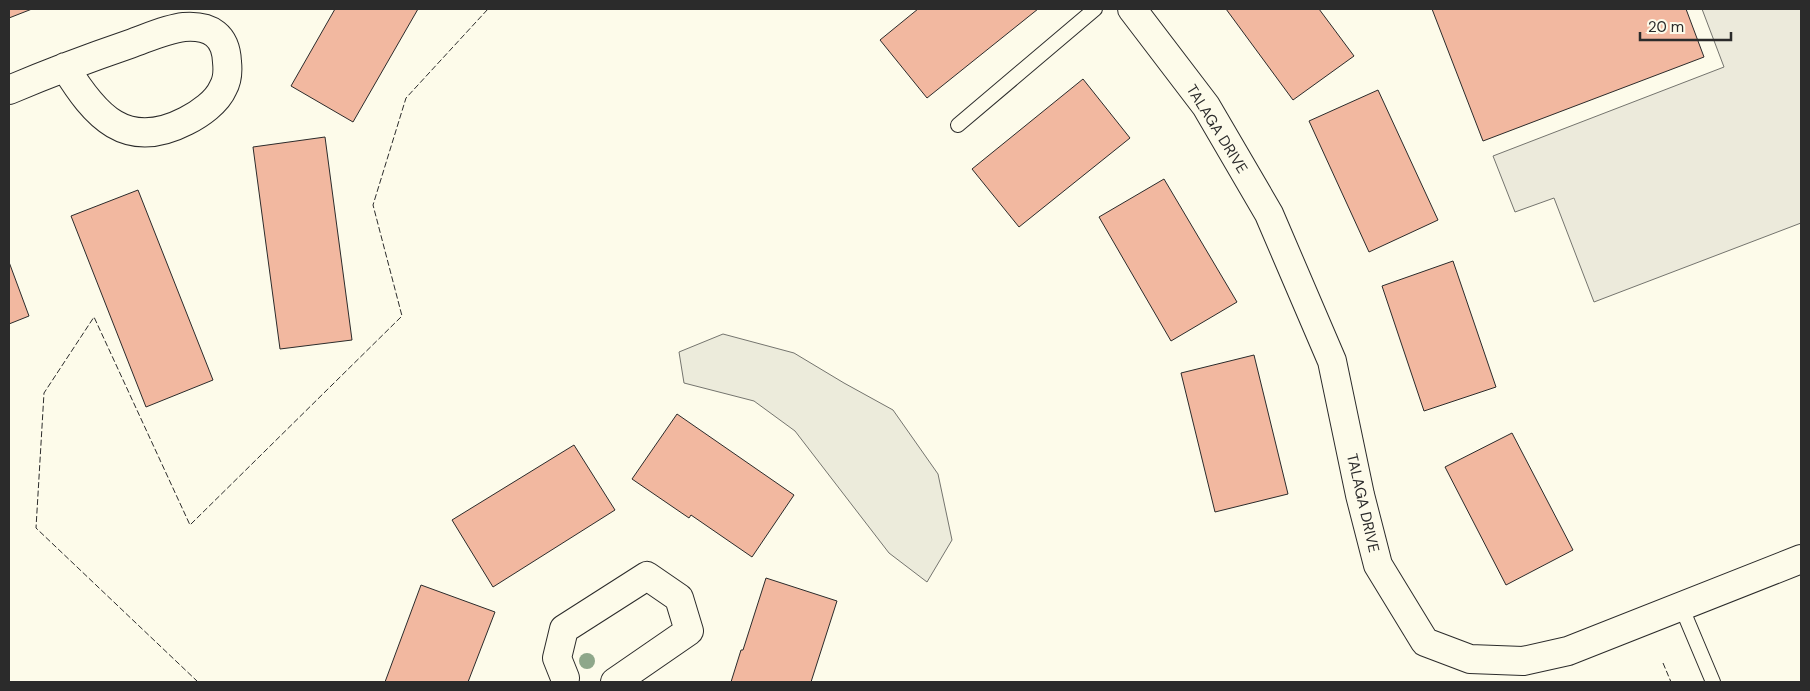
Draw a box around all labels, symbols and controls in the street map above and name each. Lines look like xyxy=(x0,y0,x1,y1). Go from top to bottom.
scale bar xyxy=(1640,10,1731,42)
text: 20 m xyxy=(1648,17,1684,37)
street label: TALAGA DRIVE xyxy=(1182,81,1252,177)
street label: TALAGA DRIVE xyxy=(1342,452,1384,554)

